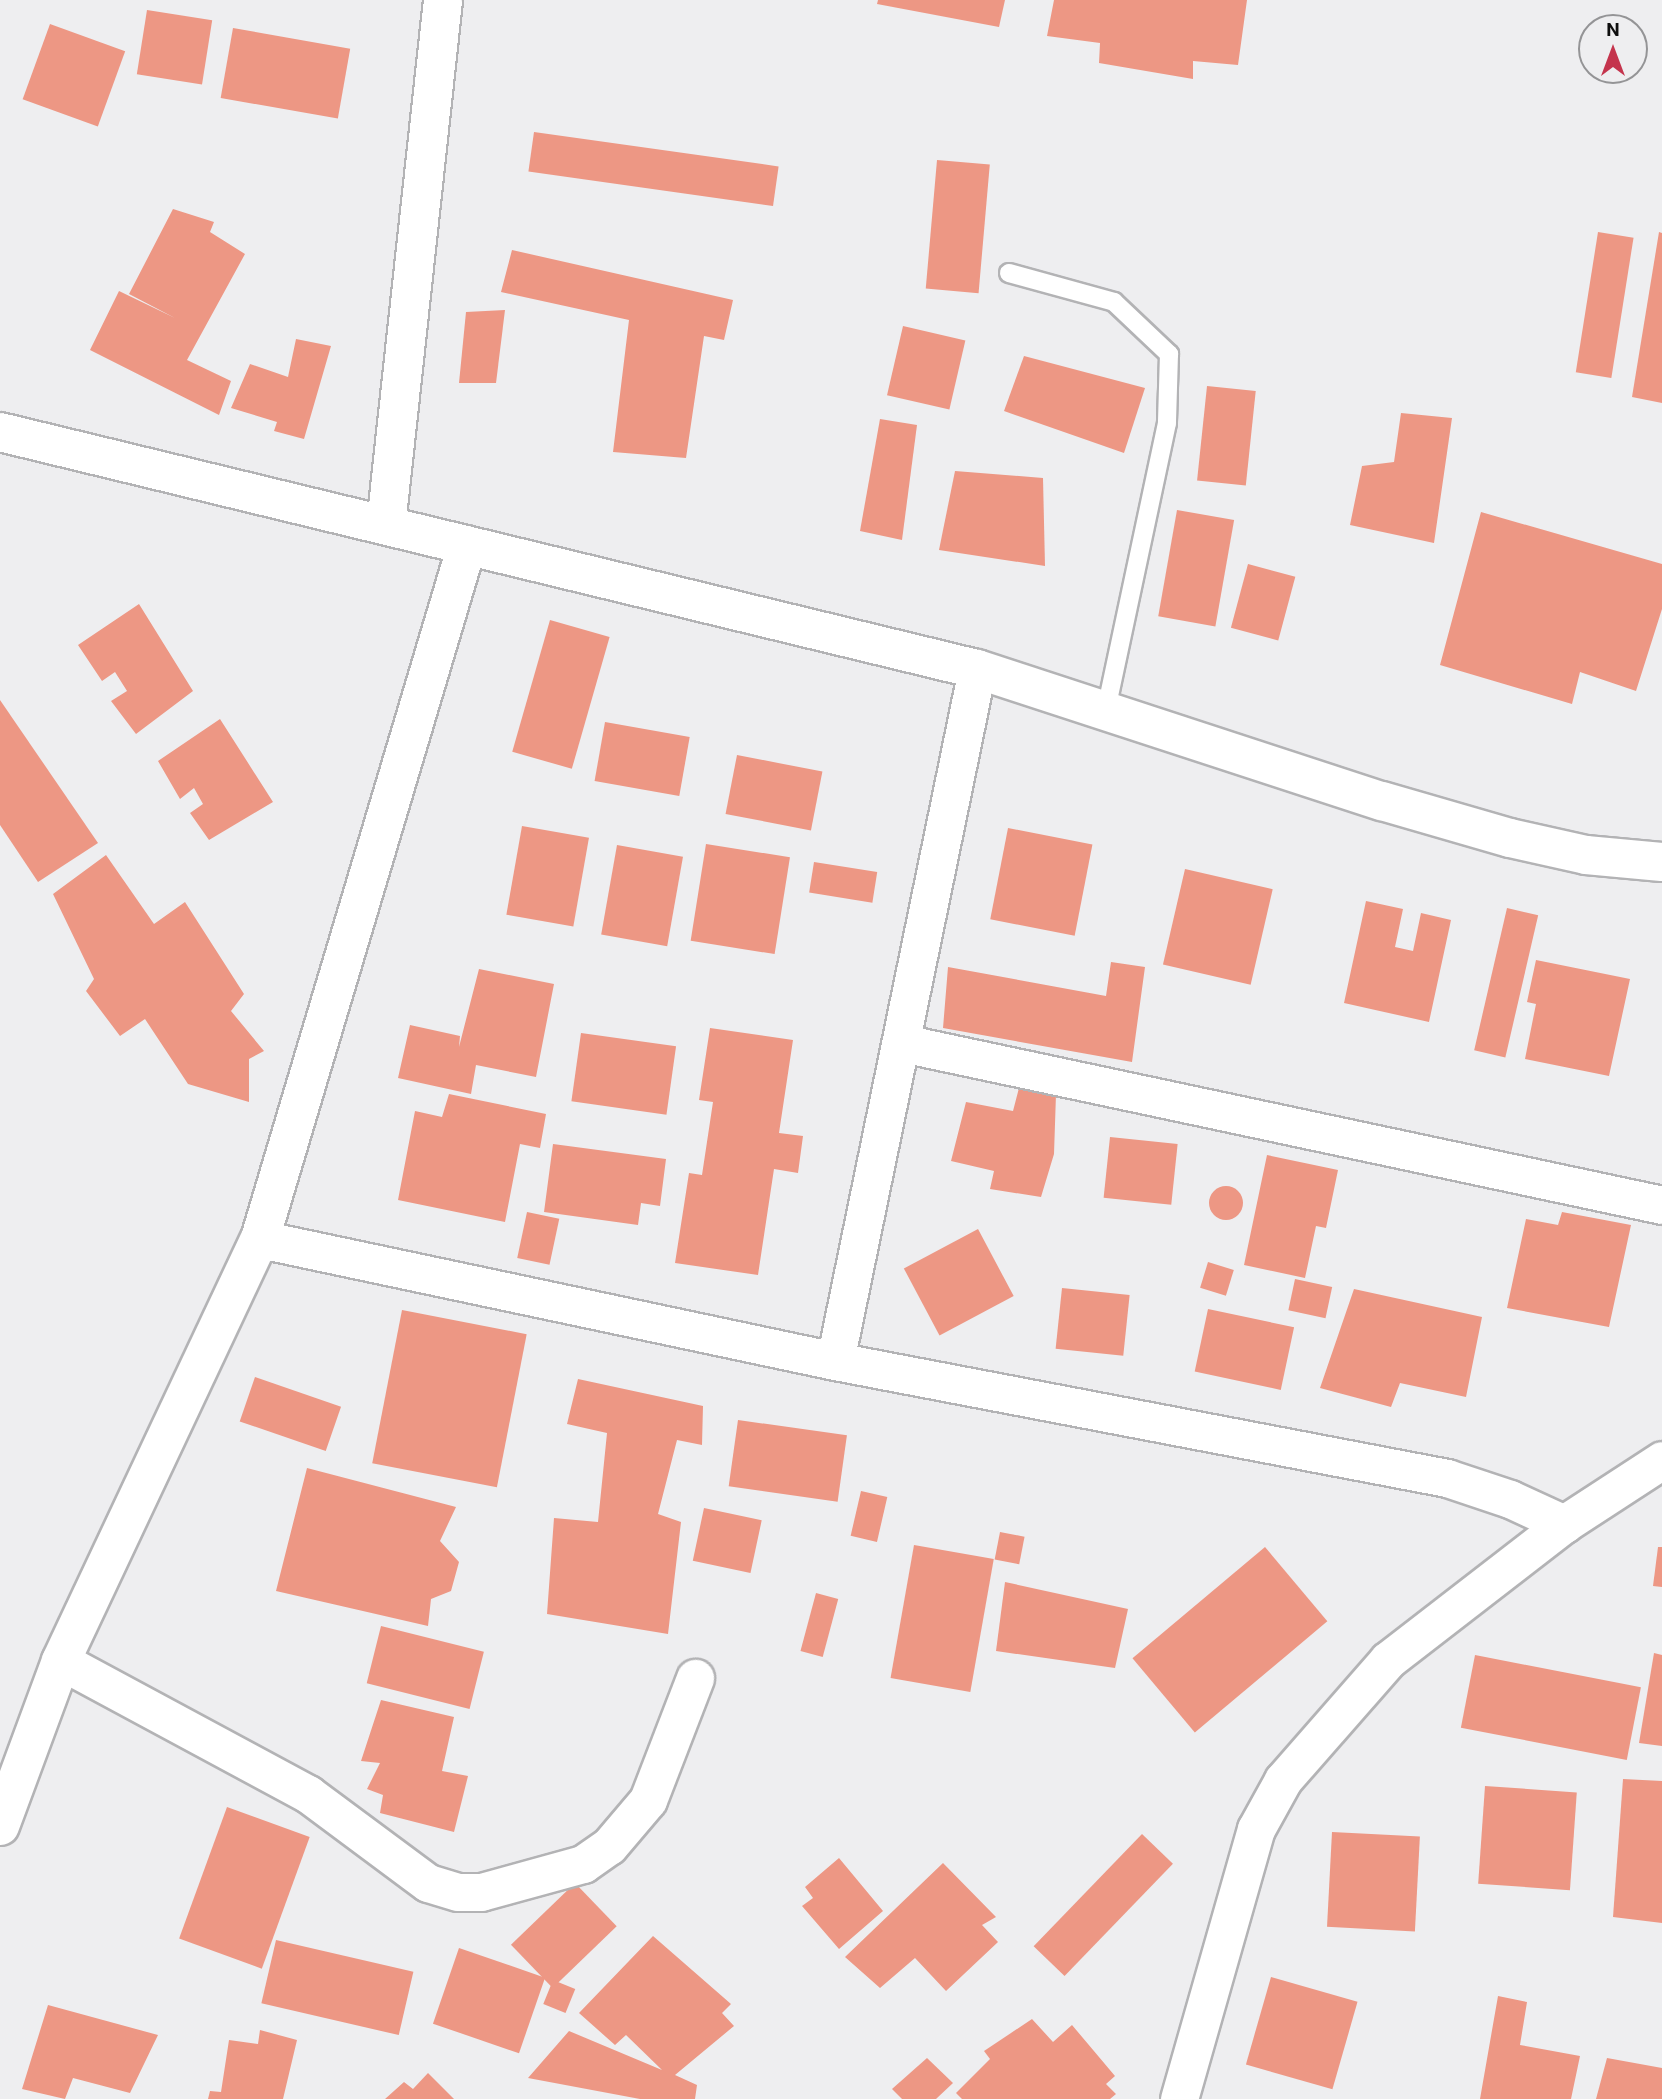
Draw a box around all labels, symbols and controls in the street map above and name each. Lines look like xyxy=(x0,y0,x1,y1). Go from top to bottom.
north arrow xyxy=(1578,14,1648,84)
text: N xyxy=(1606,18,1620,41)

